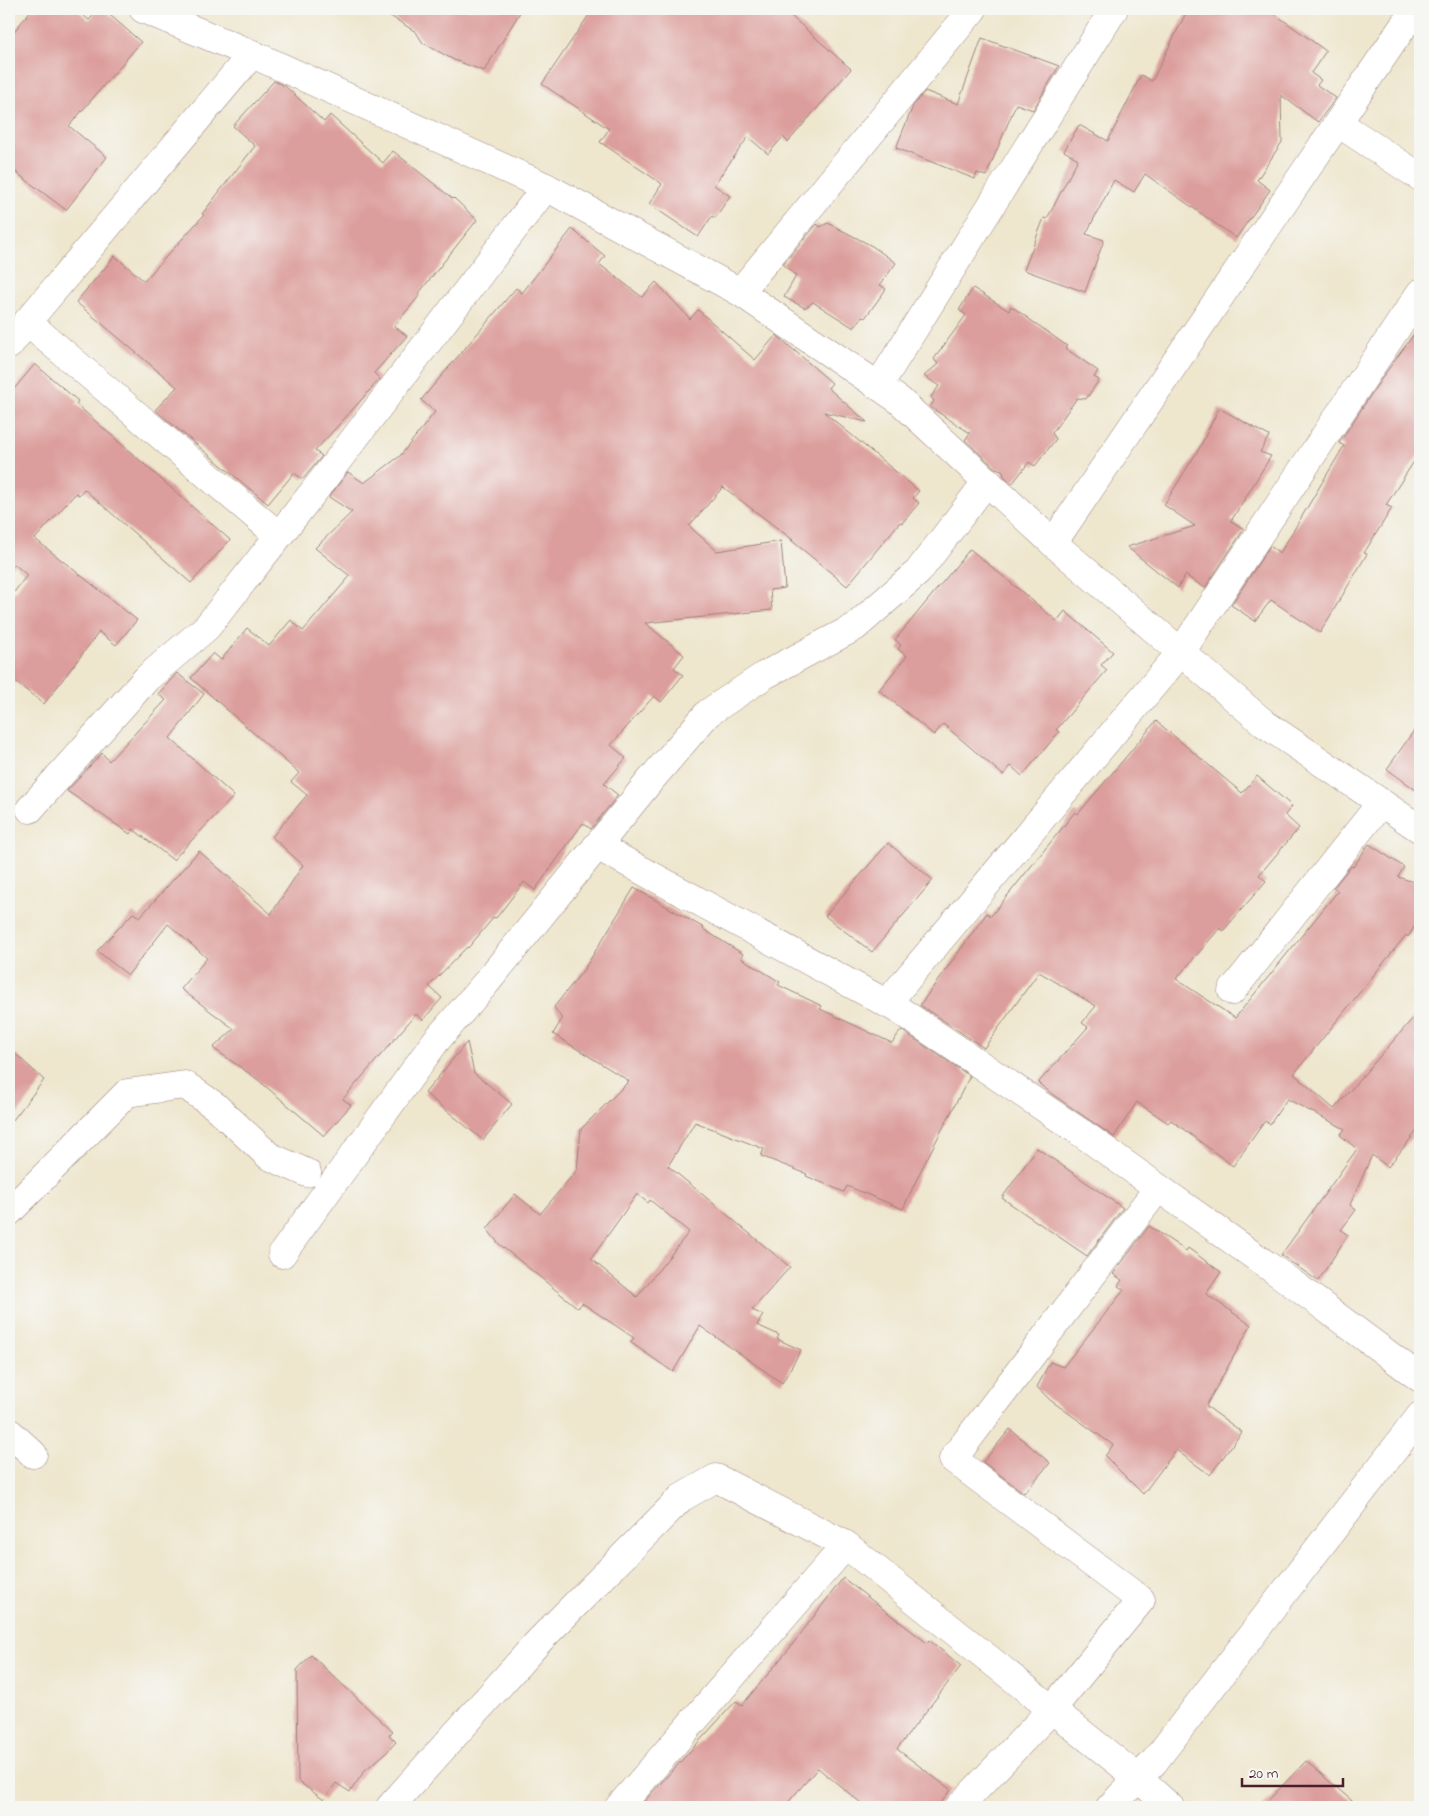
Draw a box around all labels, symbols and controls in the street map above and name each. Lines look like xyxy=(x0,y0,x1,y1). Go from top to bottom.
scale bar xyxy=(1242,1756,1343,1788)
text: 20 m xyxy=(1249,1763,1279,1785)

